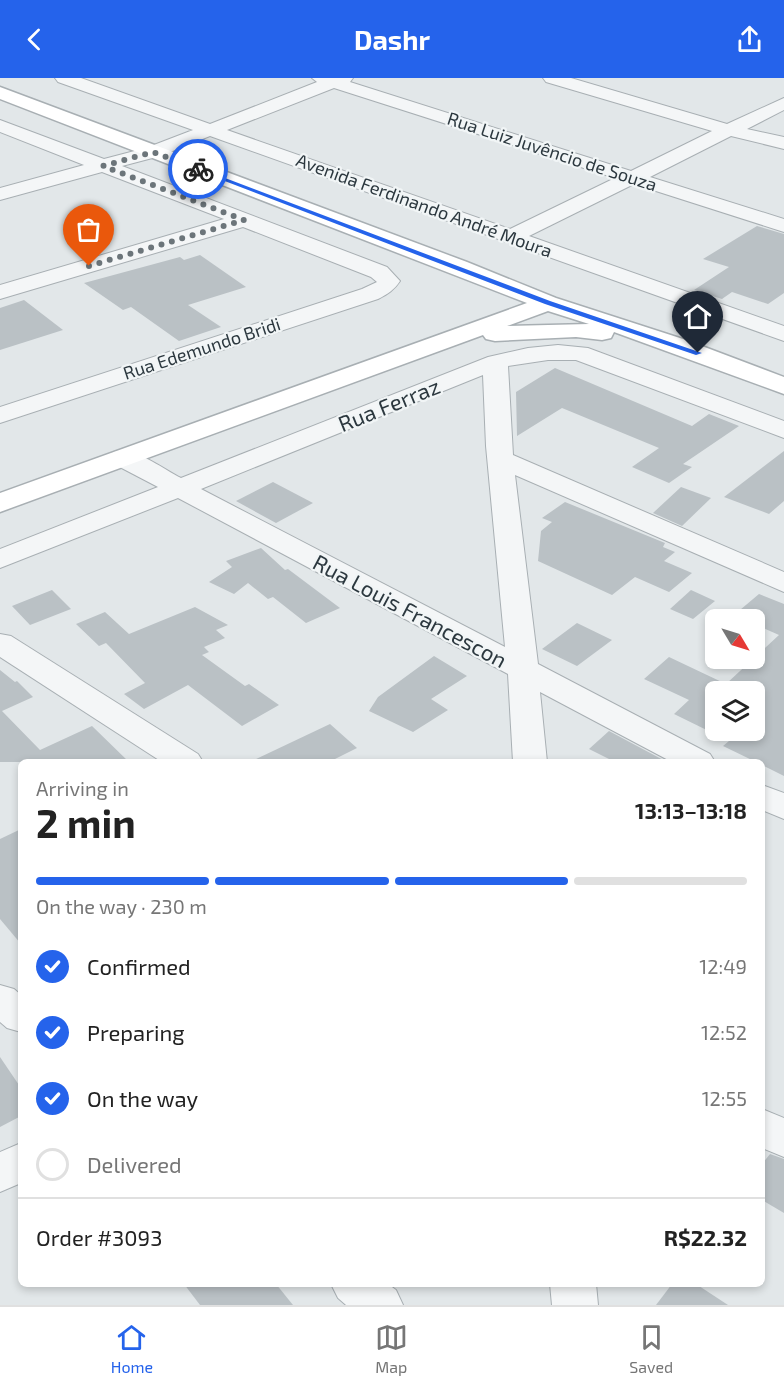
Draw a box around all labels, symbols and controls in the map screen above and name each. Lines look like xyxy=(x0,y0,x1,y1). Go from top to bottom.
icon: back xyxy=(18,23,51,56)
text: Dashr xyxy=(354,23,430,55)
icon: share xyxy=(733,23,766,56)
street label: Rua Luiz Juvêncio de Souza xyxy=(445,107,660,195)
courier xyxy=(168,139,228,199)
street label: Avenida Ferdinando André Moura xyxy=(293,148,555,262)
icon: bike xyxy=(182,153,215,186)
pin xyxy=(63,204,114,266)
icon: bag xyxy=(72,213,105,246)
pin xyxy=(672,291,723,353)
icon: home xyxy=(681,300,714,333)
street label: Rua Edemundo Bridi xyxy=(120,312,283,384)
street label: Rua Ferraz xyxy=(334,372,443,436)
street label: Rua Louis Francescon xyxy=(309,548,512,672)
north arrow xyxy=(705,609,765,669)
map controls xyxy=(705,609,765,741)
button: layers xyxy=(705,681,765,741)
text: Arriving in xyxy=(36,776,129,800)
text: 13:13–13:18 xyxy=(635,797,747,823)
text: 2 min xyxy=(36,799,136,846)
text: On the way · 230 m xyxy=(36,894,207,918)
icon: check xyxy=(36,950,69,983)
text: Confirmed xyxy=(87,953,191,979)
text: 12:49 xyxy=(699,954,747,978)
icon: check xyxy=(36,1016,69,1049)
text: Preparing xyxy=(87,1019,185,1045)
text: 12:52 xyxy=(701,1020,747,1044)
icon: check xyxy=(36,1082,69,1115)
text: On the way xyxy=(87,1085,198,1111)
text: 12:55 xyxy=(702,1086,747,1110)
text: Delivered xyxy=(87,1151,182,1177)
text: Order #3093 xyxy=(36,1224,162,1250)
text: R$22.32 xyxy=(664,1224,747,1250)
tab: Home xyxy=(111,1321,153,1376)
tab: Map xyxy=(375,1321,408,1376)
tab: Saved xyxy=(629,1321,673,1376)

